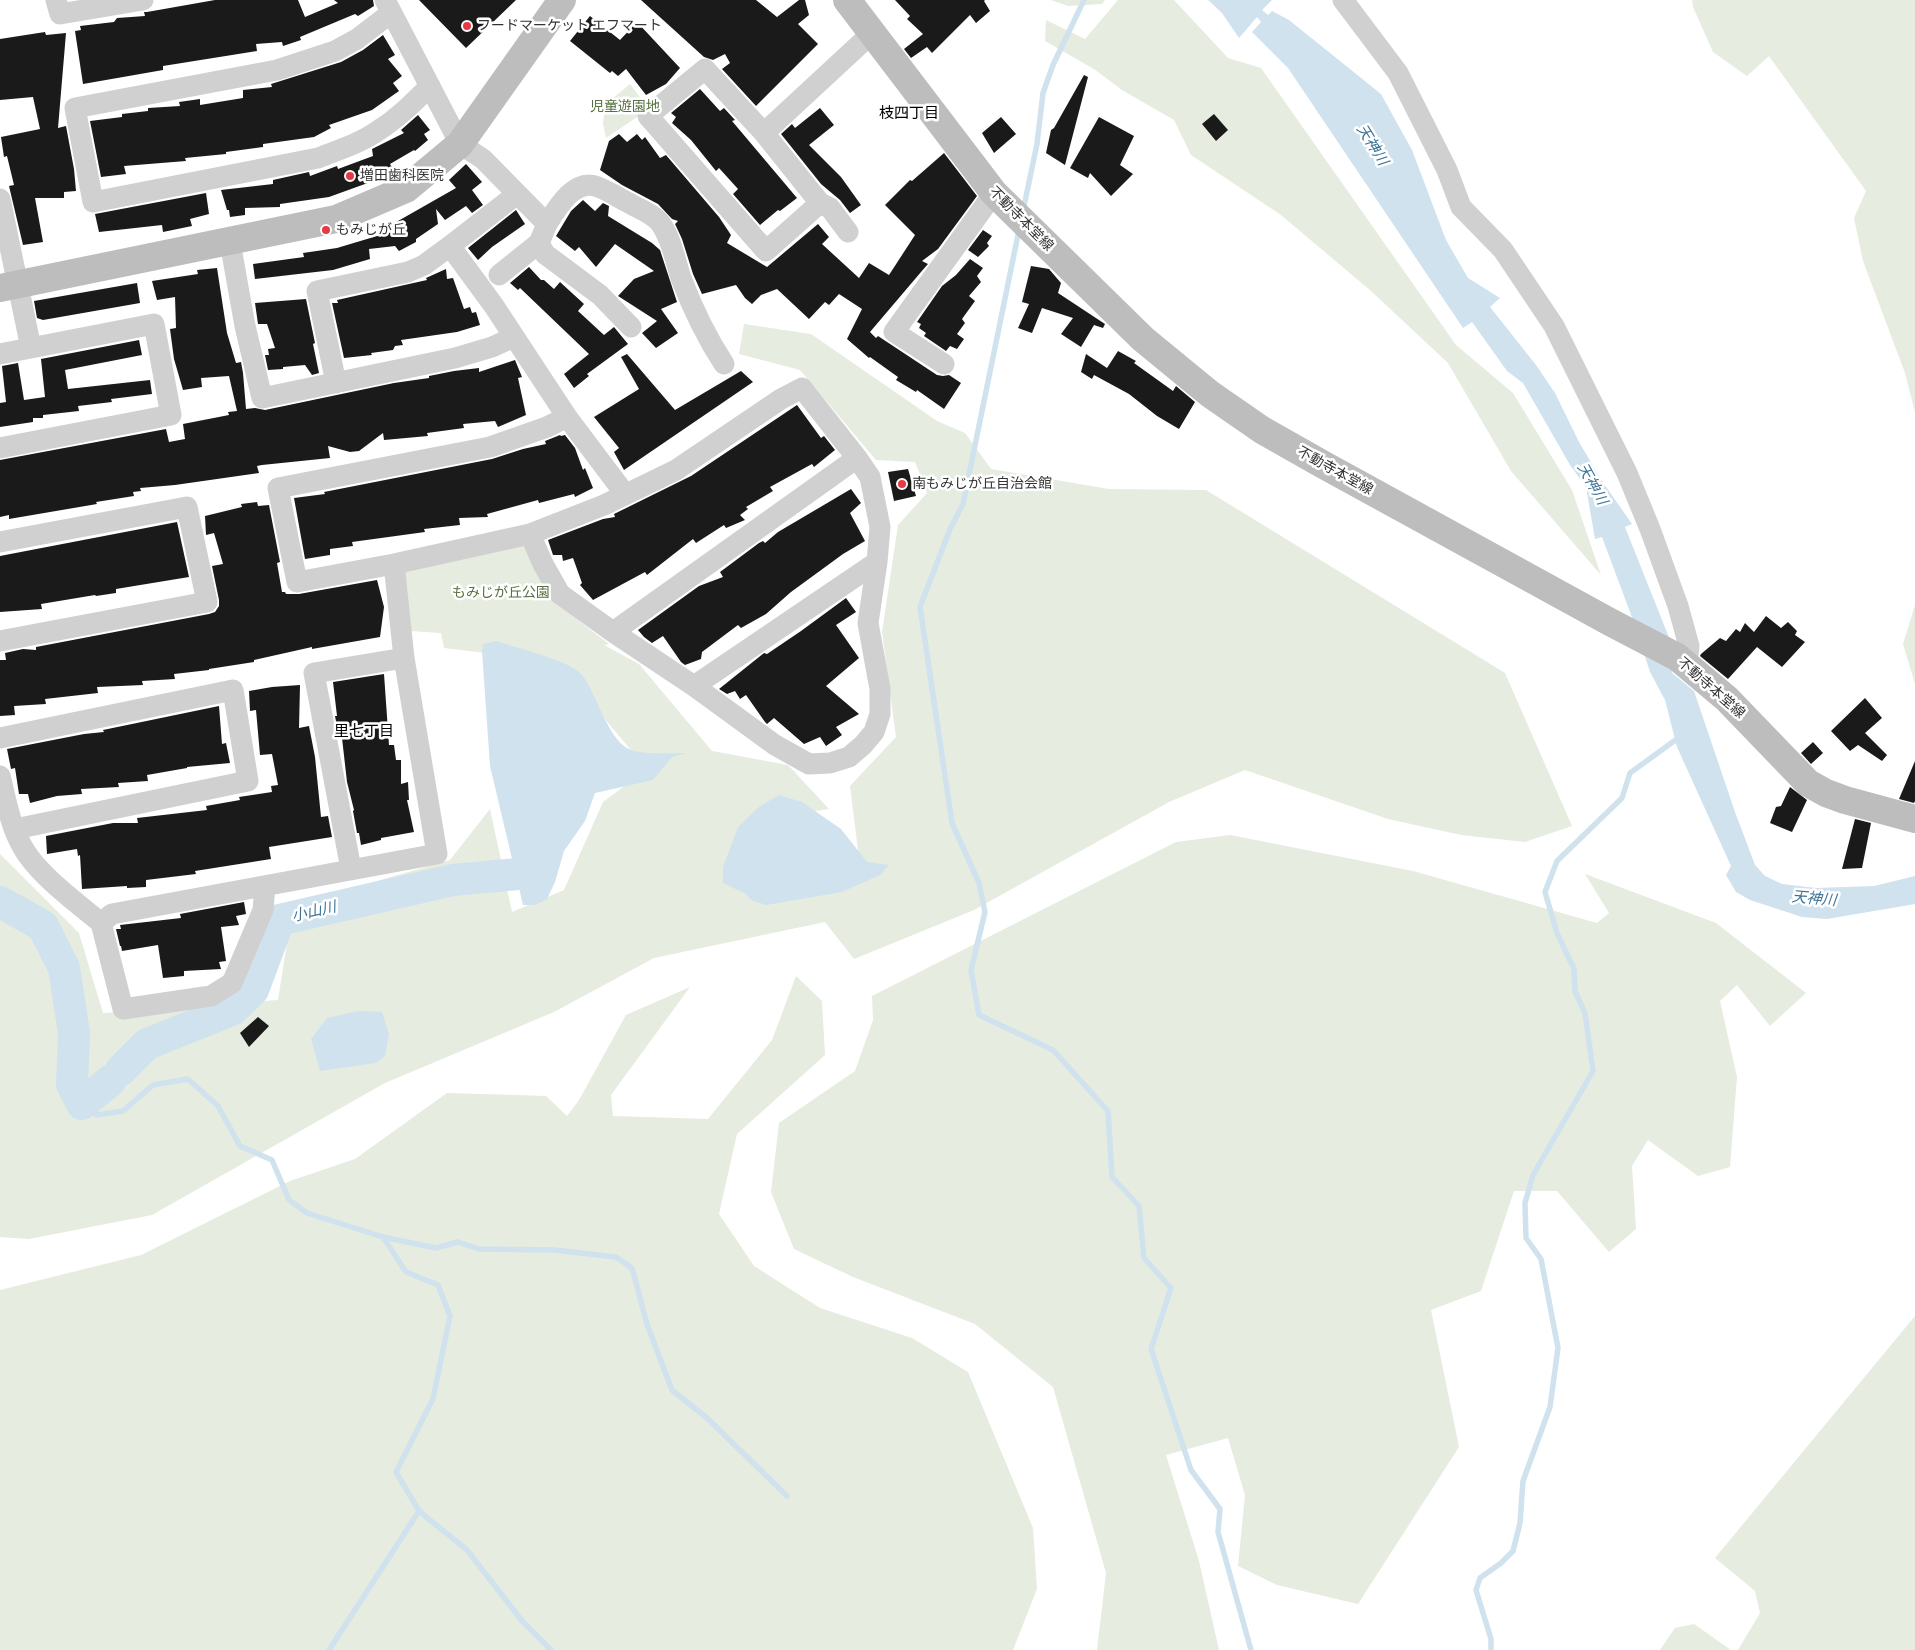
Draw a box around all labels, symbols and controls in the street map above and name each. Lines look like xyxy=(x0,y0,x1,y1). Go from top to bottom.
place label: フードマーケット エフマート xyxy=(477,18,662,34)
marker: フードマーケット エフマート xyxy=(461,20,473,32)
park label: 児童遊園地 xyxy=(590,99,660,115)
district label: 枝四丁目 xyxy=(879,105,939,123)
water label: 天神川 xyxy=(1352,121,1392,169)
place label: 増田歯科医院 xyxy=(360,168,444,184)
marker: 増田歯科医院 xyxy=(344,170,356,182)
street label: 不動寺本堂線 xyxy=(985,183,1057,255)
place label: もみじが丘 xyxy=(336,222,406,238)
marker: もみじが丘 xyxy=(320,224,332,236)
street label: 不動寺本堂線 xyxy=(1294,443,1376,499)
water label: 天神川 xyxy=(1573,460,1611,508)
place label: 南もみじが丘自治会館 xyxy=(912,476,1052,492)
marker: 南もみじが丘自治会館 xyxy=(896,478,908,490)
park label: もみじが丘公園 xyxy=(452,585,550,601)
street label: 不動寺本堂線 xyxy=(1674,654,1748,722)
district label: 里七丁目 xyxy=(334,723,394,741)
water label: 天神川 xyxy=(1791,888,1837,910)
water label: 小山川 xyxy=(290,898,338,926)

